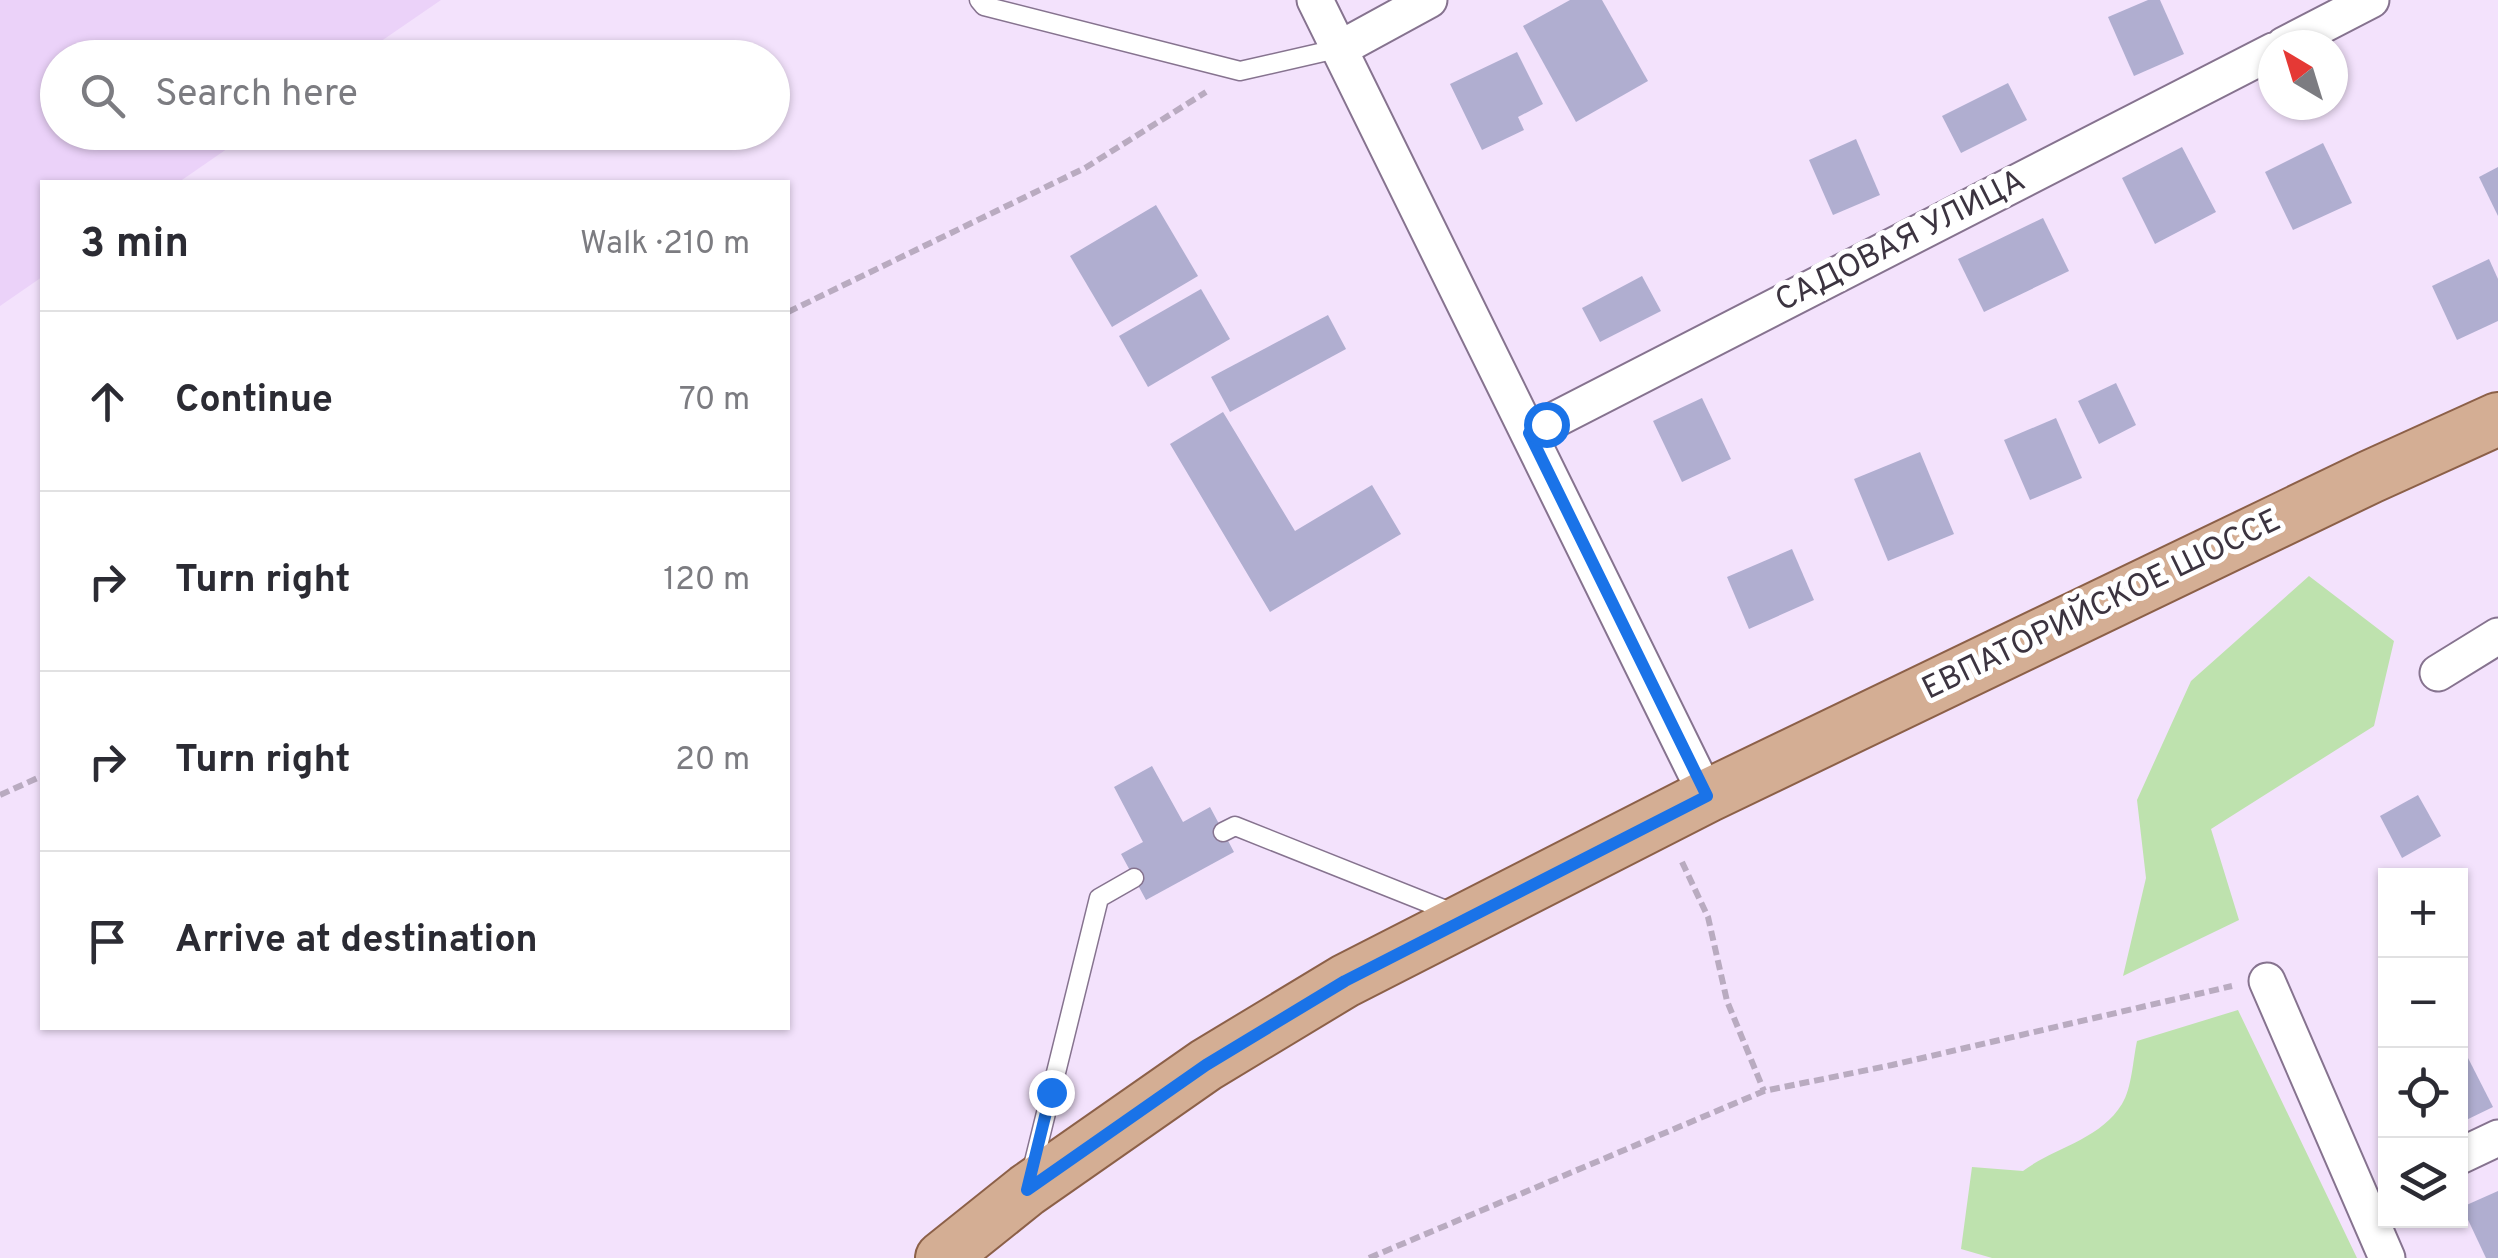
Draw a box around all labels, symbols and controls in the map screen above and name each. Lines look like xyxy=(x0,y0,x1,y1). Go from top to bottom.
north arrow xyxy=(2258,30,2348,120)
search box xyxy=(40,40,790,150)
icon: search xyxy=(75,68,130,123)
text: Search here xyxy=(155,71,358,120)
street label: САДОВАЯ УЛИЦА xyxy=(1769,162,2033,322)
text: 3 min xyxy=(80,219,189,272)
text: Walk · 210 m xyxy=(580,225,750,265)
icon: ahead xyxy=(80,374,135,429)
text: Continue xyxy=(175,377,333,426)
text: 70 m xyxy=(679,381,750,421)
route start xyxy=(1524,402,1570,448)
street label: ЕВПАТОРИЙСКОЕ ШОССЕ xyxy=(1915,499,2288,710)
icon: right xyxy=(80,554,135,609)
text: Turn right xyxy=(175,557,350,606)
text: 120 m xyxy=(663,561,750,601)
icon: right xyxy=(80,734,135,789)
text: Turn right xyxy=(175,737,350,786)
text: 20 m xyxy=(675,741,750,781)
map controls xyxy=(2378,868,2468,1228)
button: + xyxy=(2378,868,2468,958)
icon: arrive xyxy=(80,914,135,969)
text: Arrive at destination xyxy=(175,917,538,966)
button: − xyxy=(2378,958,2468,1048)
button: locate xyxy=(2378,1048,2468,1138)
route end xyxy=(1029,1070,1075,1116)
button: layers xyxy=(2378,1138,2468,1228)

